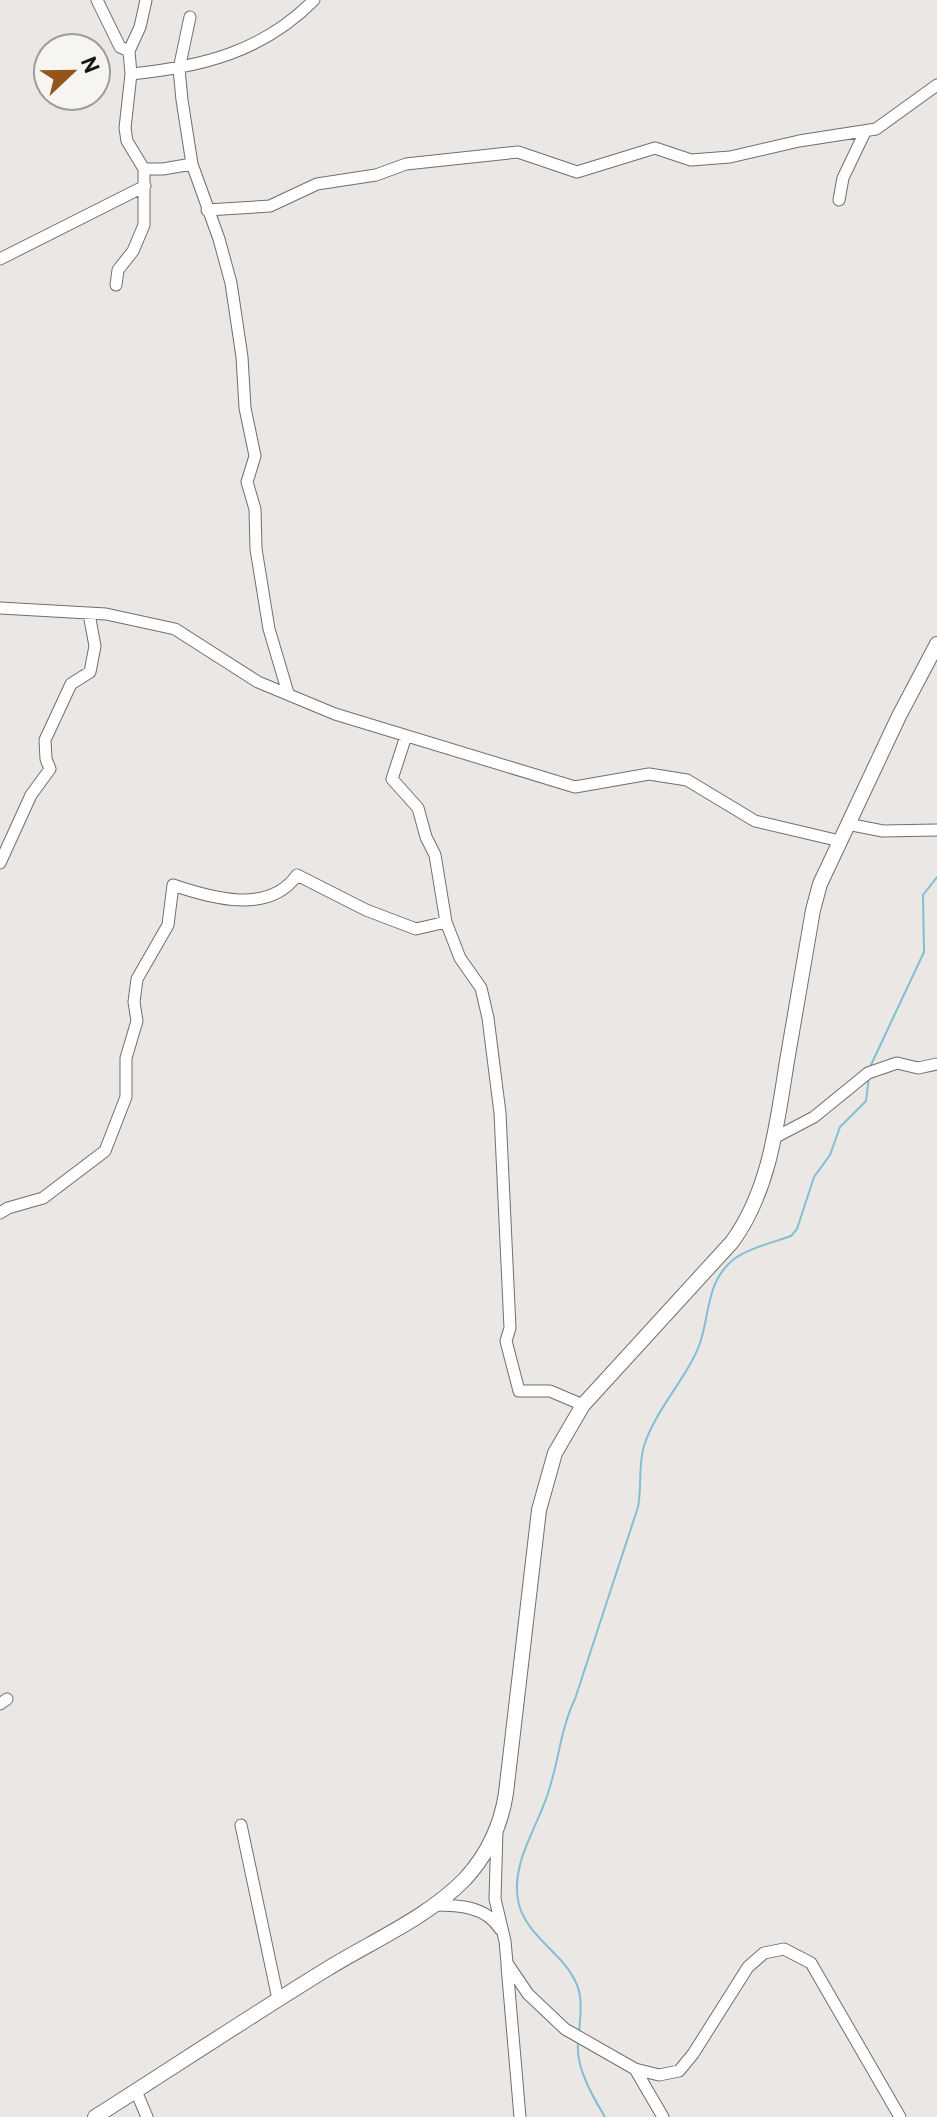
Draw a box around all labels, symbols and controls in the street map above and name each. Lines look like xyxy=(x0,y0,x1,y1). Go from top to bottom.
north arrow xyxy=(32,32,112,112)
text: N xyxy=(73,53,104,78)

